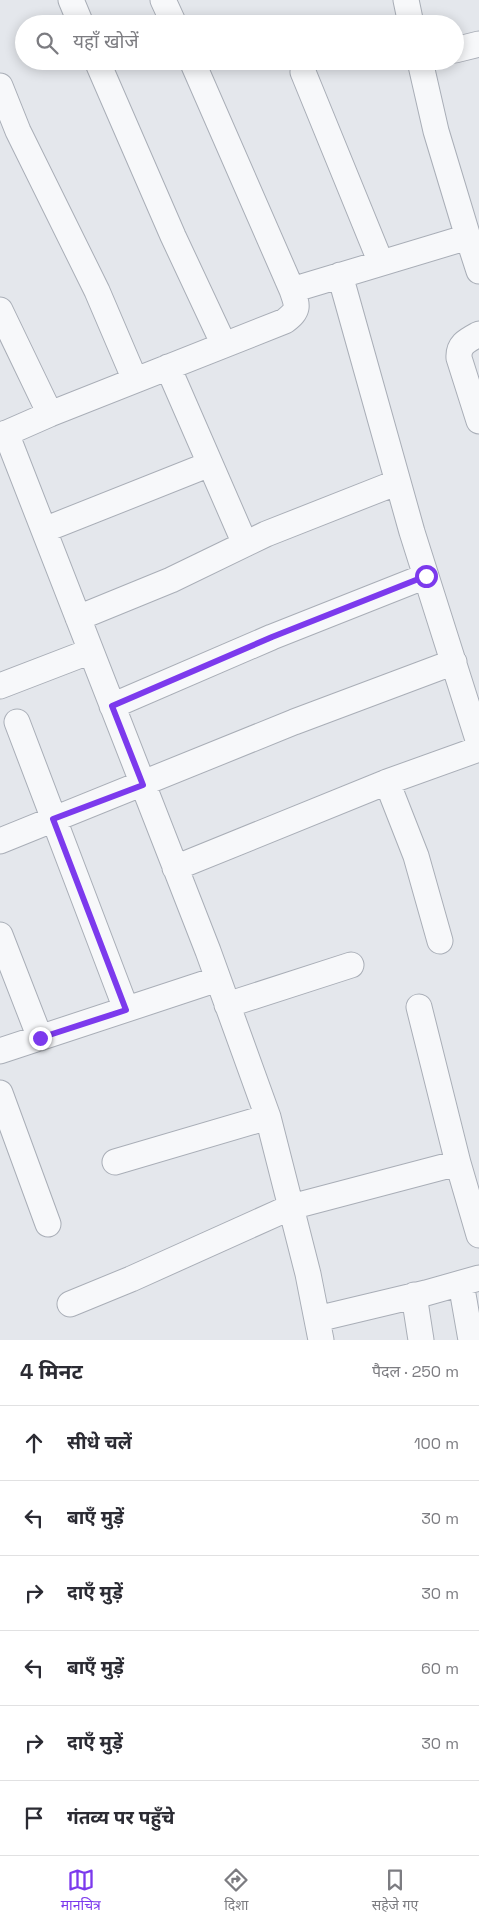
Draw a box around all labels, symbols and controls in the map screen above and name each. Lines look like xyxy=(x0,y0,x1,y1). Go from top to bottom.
search box xyxy=(15,15,464,70)
icon: search xyxy=(33,29,61,57)
text: यहाँ खोजें xyxy=(73,29,138,54)
route start xyxy=(415,565,438,588)
route end xyxy=(29,1027,52,1050)
text: 4 मिनट xyxy=(20,1358,83,1385)
text: पैदल · 250 m xyxy=(372,1361,459,1382)
icon: ahead xyxy=(20,1429,48,1457)
text: सीधे चलें xyxy=(67,1430,132,1455)
text: 100 m xyxy=(414,1433,459,1454)
icon: left xyxy=(20,1504,48,1532)
text: बाएँ मुड़ें xyxy=(67,1505,124,1530)
text: 30 m xyxy=(421,1508,459,1529)
icon: right xyxy=(20,1579,48,1607)
text: दाएँ मुड़ें xyxy=(67,1580,123,1605)
text: 30 m xyxy=(421,1583,459,1604)
icon: left xyxy=(20,1654,48,1682)
text: बाएँ मुड़ें xyxy=(67,1655,124,1680)
text: 60 m xyxy=(421,1658,459,1679)
icon: right xyxy=(20,1729,48,1757)
text: दाएँ मुड़ें xyxy=(67,1730,123,1755)
text: 30 m xyxy=(421,1733,459,1754)
icon: arrive xyxy=(20,1804,48,1832)
text: गंतव्य पर पहुँचे xyxy=(67,1805,174,1830)
tab: मानचित्र xyxy=(61,1866,101,1916)
tab: दिशा xyxy=(222,1866,250,1916)
tab: सहेजे गए xyxy=(372,1866,418,1916)

